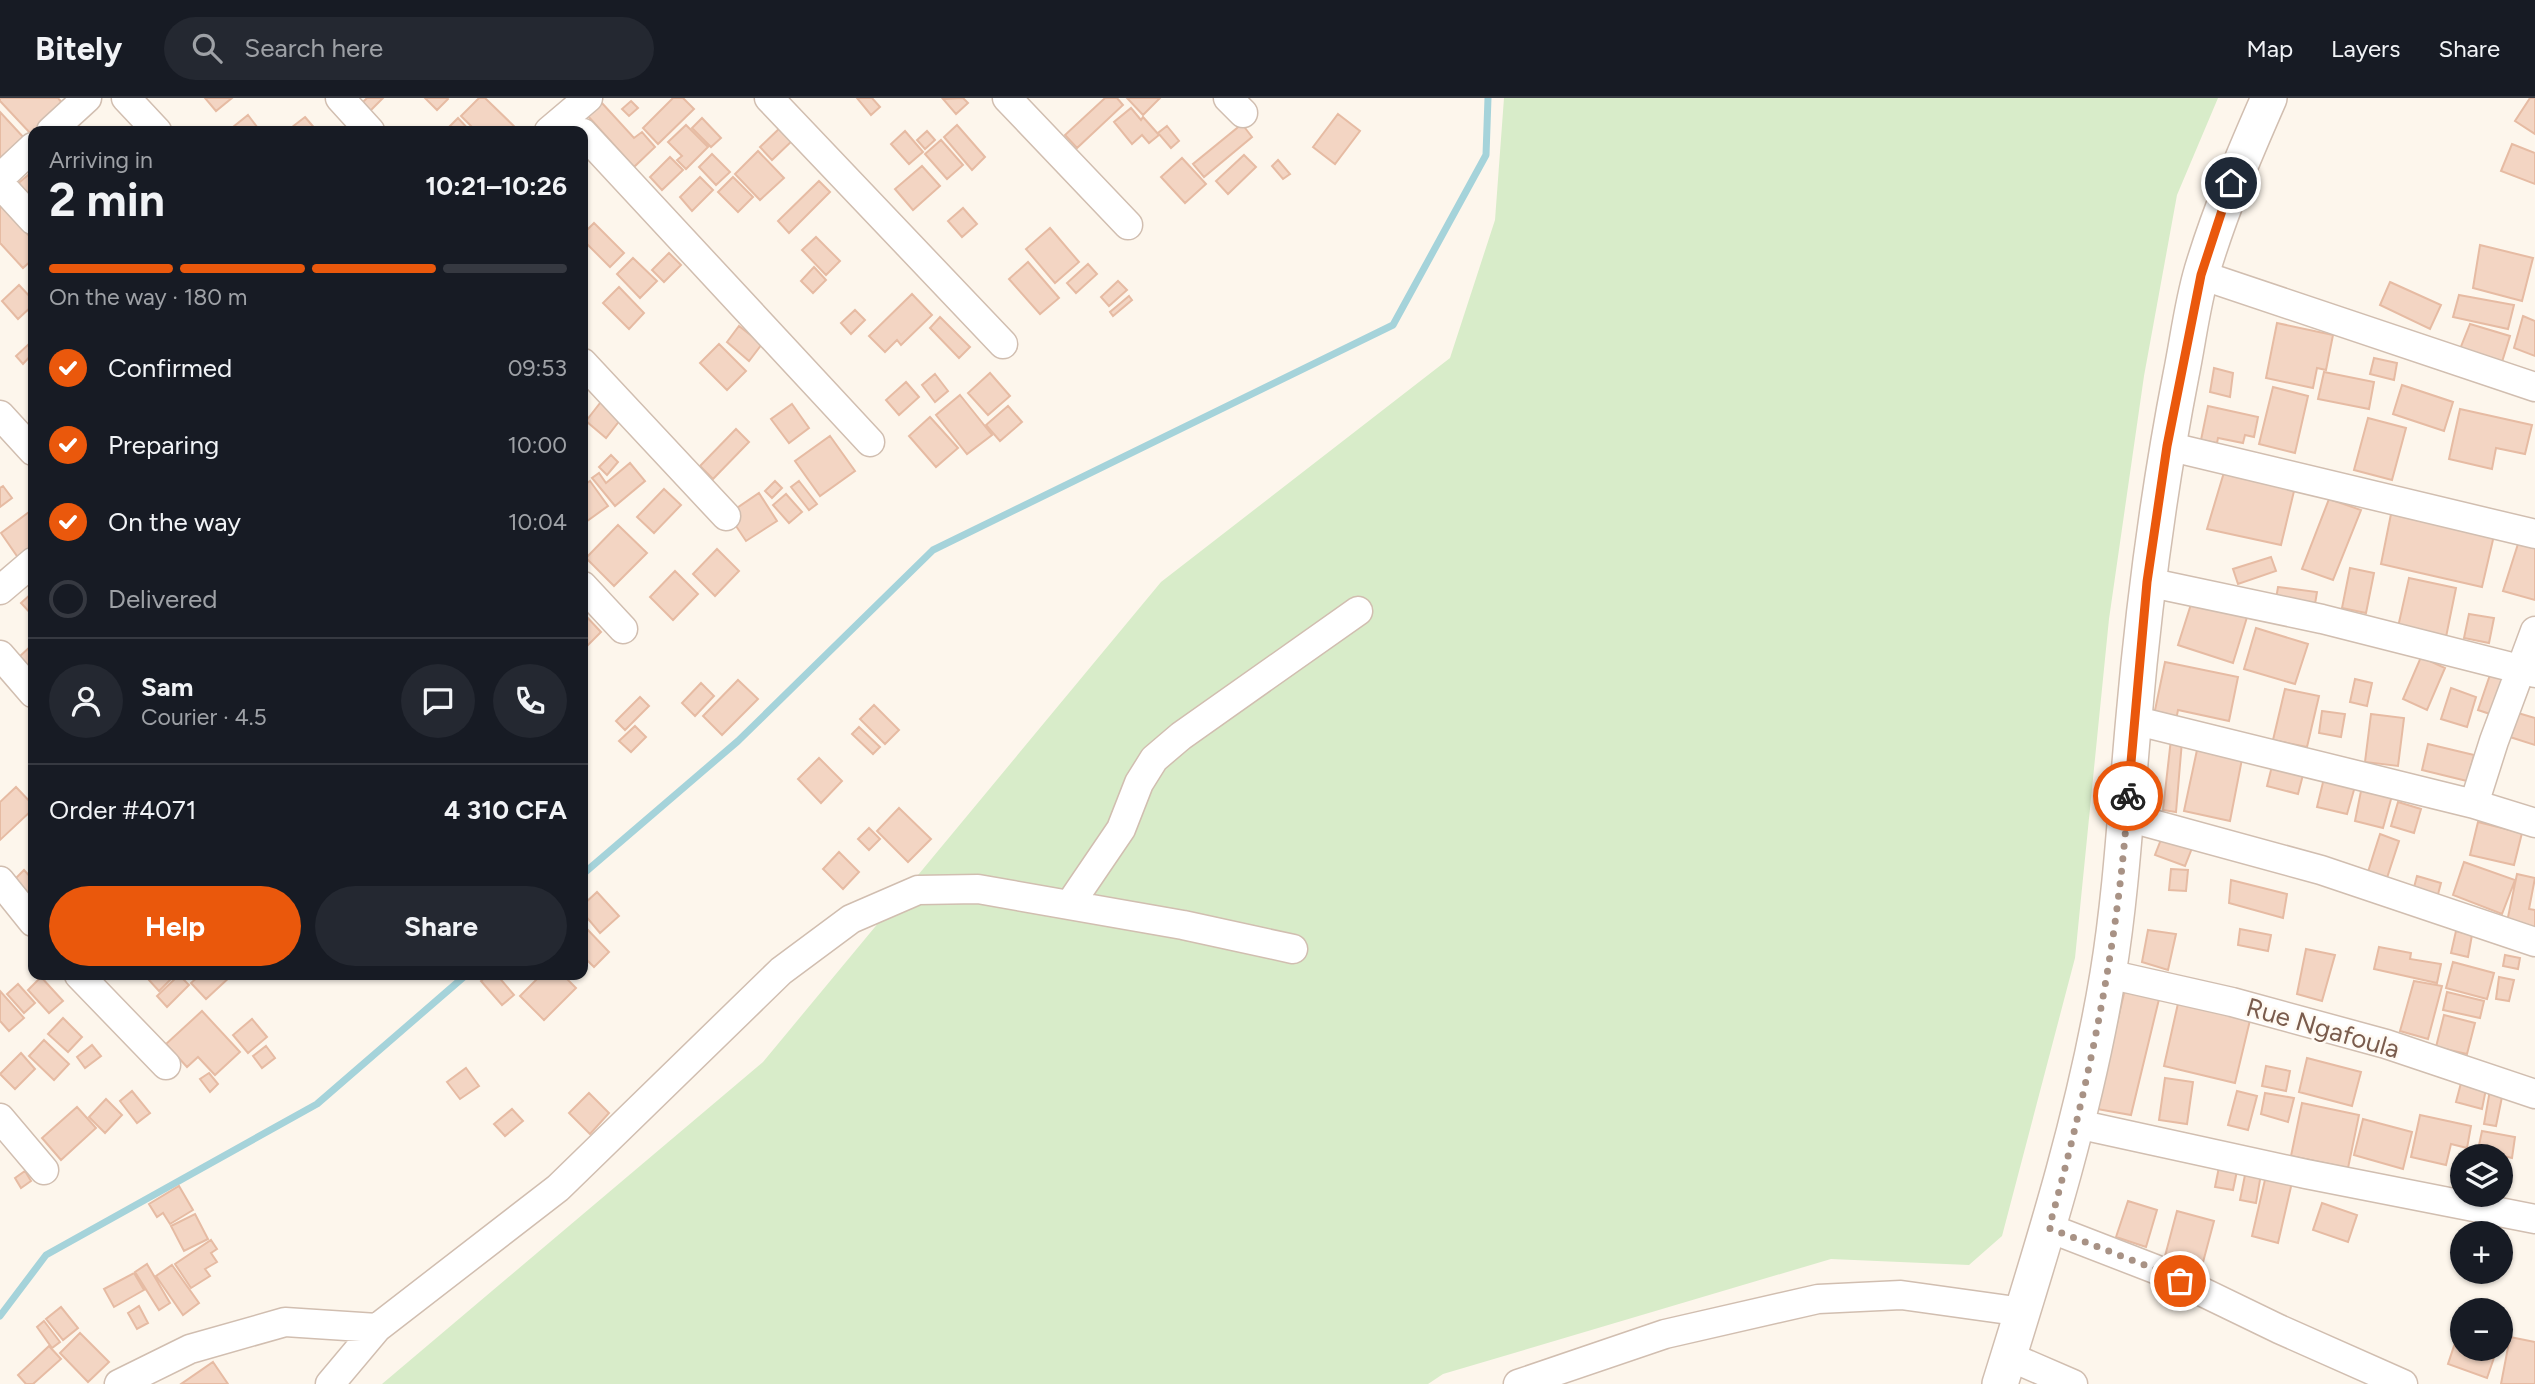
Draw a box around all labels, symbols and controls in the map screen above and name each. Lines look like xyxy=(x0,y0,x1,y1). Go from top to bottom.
search box xyxy=(164,17,654,80)
text: Bitely xyxy=(35,29,122,68)
icon: search xyxy=(188,29,226,67)
text: Search here xyxy=(244,32,383,64)
text: Map xyxy=(2246,34,2293,63)
text: Layers xyxy=(2331,34,2400,63)
text: Share xyxy=(2438,34,2500,63)
text: Arriving in xyxy=(49,146,153,174)
pin xyxy=(2201,153,2261,213)
icon: home xyxy=(2212,164,2250,202)
text: 10:21–10:26 xyxy=(425,170,567,202)
text: 2 min xyxy=(49,172,165,228)
text: On the way · 180 m xyxy=(49,283,247,311)
icon: check xyxy=(49,349,87,387)
text: Confirmed xyxy=(108,352,232,384)
text: 09:53 xyxy=(508,354,567,382)
icon: check xyxy=(49,426,87,464)
text: Preparing xyxy=(108,429,219,461)
text: 10:00 xyxy=(507,431,567,459)
icon: check xyxy=(49,503,87,541)
text: On the way xyxy=(108,506,241,538)
text: 10:04 xyxy=(508,508,567,536)
text: Delivered xyxy=(108,583,217,615)
button: person xyxy=(49,664,123,738)
button: chat xyxy=(401,664,475,738)
button: phone xyxy=(493,664,567,738)
text: Sam xyxy=(141,671,193,703)
text: Courier · 4.5 xyxy=(141,703,267,731)
courier xyxy=(2093,761,2163,831)
icon: bike xyxy=(2109,777,2147,815)
text: Order #4071 xyxy=(49,794,196,826)
text: 4 310 CFA xyxy=(444,794,567,826)
button: Help xyxy=(49,886,301,966)
button: Share xyxy=(315,886,567,966)
street label: Rue Ngafoula xyxy=(2243,991,2403,1065)
map controls xyxy=(2450,1144,2513,1361)
button: layers xyxy=(2450,1144,2513,1207)
button: + xyxy=(2450,1221,2513,1284)
pin xyxy=(2150,1251,2210,1311)
icon: bag xyxy=(2161,1262,2199,1300)
button: − xyxy=(2450,1298,2513,1361)

